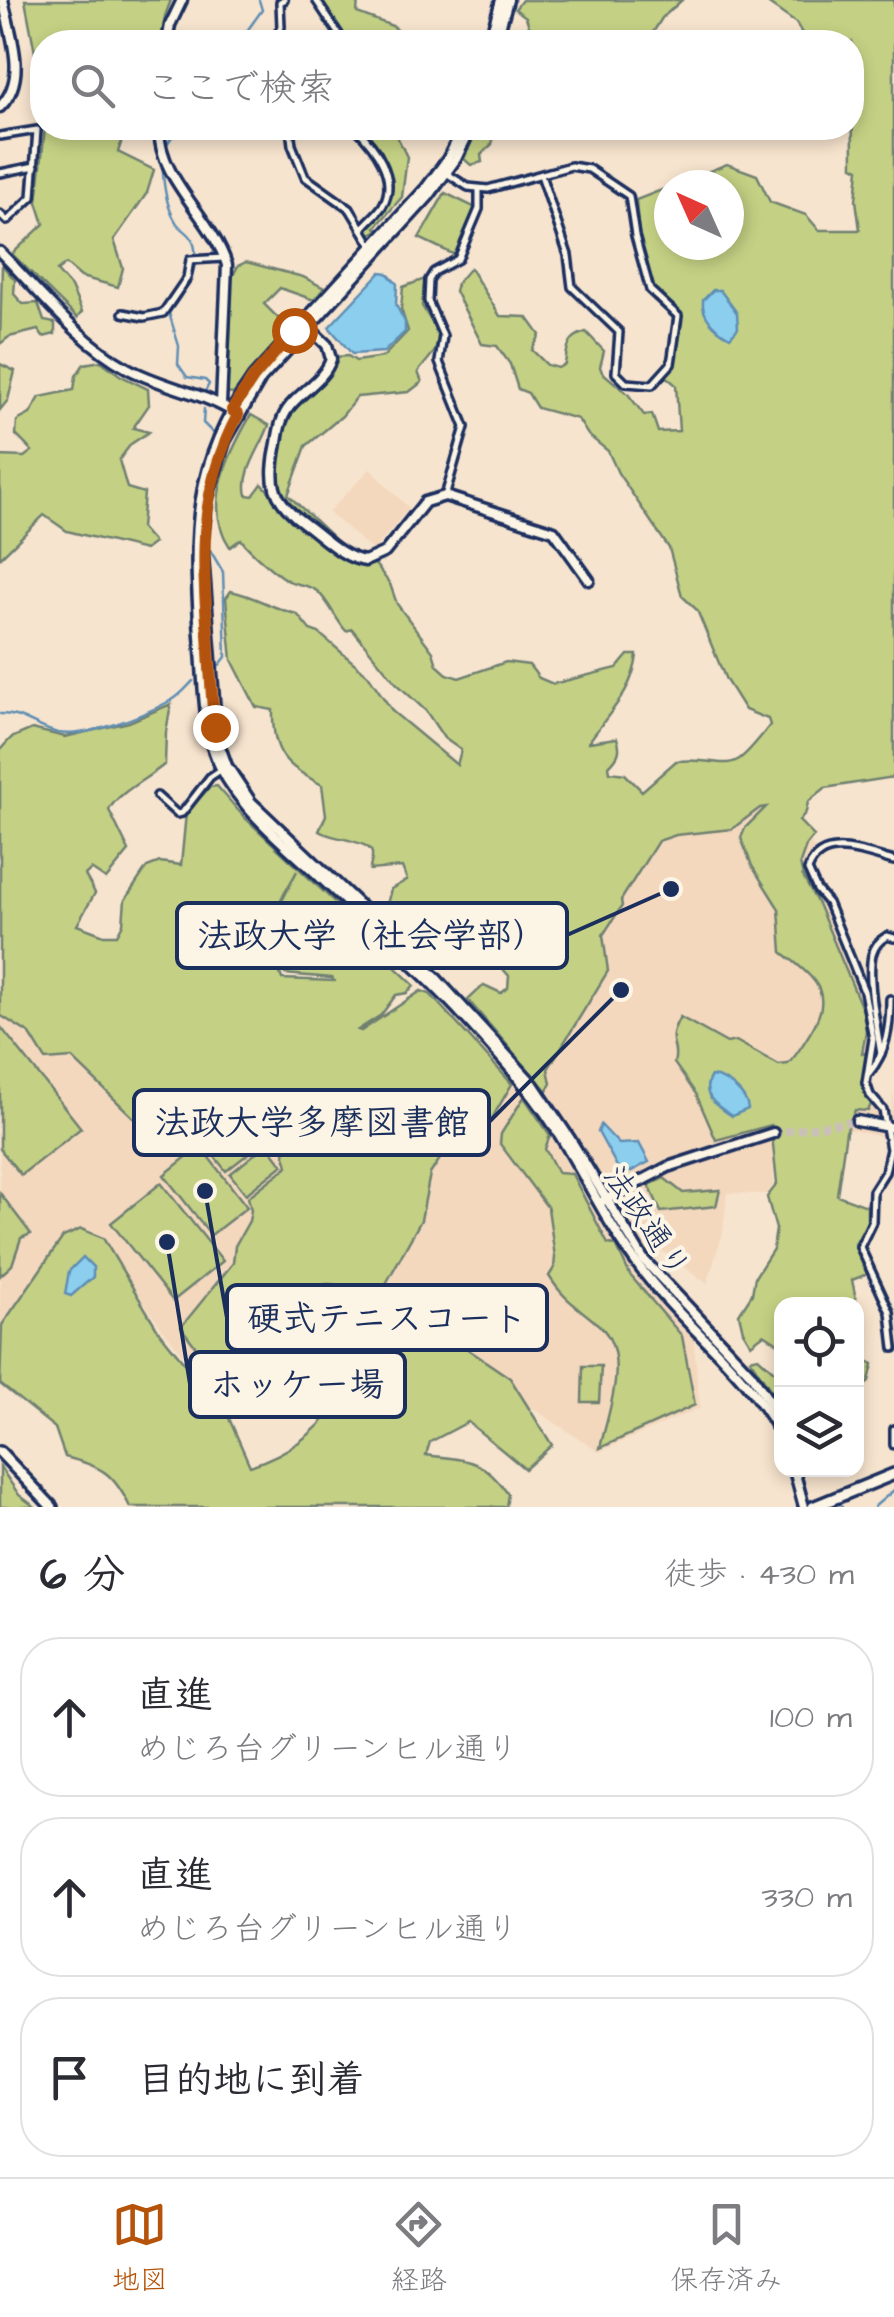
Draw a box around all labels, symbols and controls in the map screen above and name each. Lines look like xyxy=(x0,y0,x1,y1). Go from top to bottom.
search box xyxy=(30,30,864,140)
icon: search xyxy=(65,58,120,113)
text: ここで検索 xyxy=(145,63,335,115)
north arrow xyxy=(654,170,744,260)
route start xyxy=(272,308,318,354)
route end xyxy=(193,705,239,751)
callout: 法政大学（社会学部） xyxy=(177,903,567,968)
text: 法政大学（社会学部） xyxy=(197,912,547,961)
callout: 法政大学多摩図書館 xyxy=(134,1090,489,1155)
text: 法政大学多摩図書館 xyxy=(154,1099,470,1148)
street label: 法政通り xyxy=(592,1156,700,1288)
callout: 硬式テニスコート xyxy=(227,1285,547,1350)
text: 硬式テニスコート xyxy=(247,1295,527,1344)
map controls xyxy=(774,1297,864,1477)
button: locate xyxy=(774,1297,864,1387)
callout: ホッケー場 xyxy=(190,1352,405,1417)
text: ホッケー場 xyxy=(209,1361,385,1410)
button: layers xyxy=(774,1387,864,1477)
text: 6 分 xyxy=(40,1547,125,1605)
text: 徒歩 · 430 m xyxy=(664,1552,854,1597)
text: 直進 xyxy=(137,1670,213,1722)
icon: ahead xyxy=(42,1690,97,1745)
text: 100 m xyxy=(770,1695,852,1740)
text: めじろ台グリーンヒル通り xyxy=(137,1727,518,1772)
text: 直進 xyxy=(137,1850,213,1902)
icon: ahead xyxy=(42,1870,97,1925)
text: 330 m xyxy=(762,1875,852,1920)
text: めじろ台グリーンヒル通り xyxy=(137,1907,518,1952)
icon: arrive xyxy=(42,2050,97,2105)
text: 目的地に到着 xyxy=(137,2055,365,2107)
tab: 地図 xyxy=(112,2197,168,2300)
tab: 経路 xyxy=(391,2197,447,2300)
tab: 保存済み xyxy=(670,2197,782,2300)

